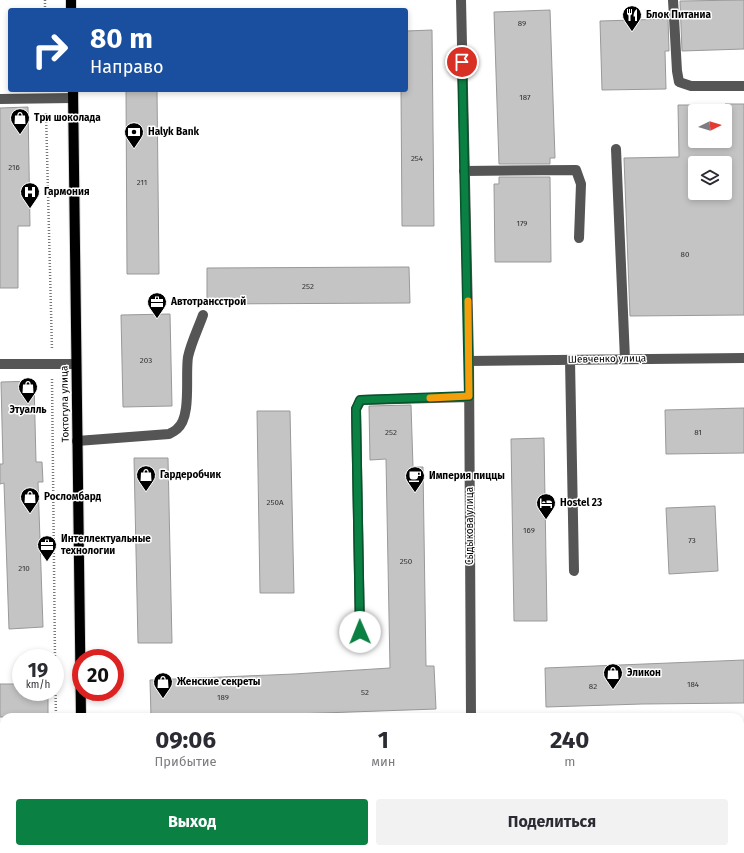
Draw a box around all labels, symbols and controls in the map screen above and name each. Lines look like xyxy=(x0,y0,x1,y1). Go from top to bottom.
restaurant icon: Блок Питаниа xyxy=(621,4,643,32)
place label: Блок Питаниа xyxy=(646,9,711,21)
house number: 89 xyxy=(518,19,526,28)
text: 80 m xyxy=(90,22,153,55)
icon: right xyxy=(24,24,76,76)
pin xyxy=(445,45,479,79)
icon: arrive xyxy=(451,51,473,73)
text: Направо xyxy=(90,56,164,78)
house number: 187 xyxy=(519,93,531,102)
north arrow xyxy=(688,104,732,148)
map controls xyxy=(688,104,732,200)
shop icon: Три шоколада xyxy=(9,107,31,135)
place label: Три шоколада xyxy=(34,112,101,124)
bank icon: Halyk Bank xyxy=(123,121,145,149)
place label: Halyk Bank xyxy=(148,126,199,138)
house number: 254 xyxy=(411,154,424,163)
button: layers xyxy=(688,156,732,200)
house number: 216 xyxy=(8,163,20,172)
house number: 211 xyxy=(137,178,147,187)
hospital icon: Гармония xyxy=(19,181,41,209)
place label: Гармония xyxy=(44,186,89,198)
house number: 179 xyxy=(516,219,528,228)
house number: 80 xyxy=(681,250,690,259)
house number: 252 xyxy=(302,282,314,291)
office icon: Автотрансстрой xyxy=(146,291,168,319)
place label: Автотрансстрой xyxy=(170,296,246,308)
street label: Шевченко улица xyxy=(568,352,646,366)
house number: 203 xyxy=(140,356,152,365)
street label: Токтогула улица xyxy=(58,366,72,442)
shop icon: Этуалль xyxy=(17,376,39,404)
place label: Этуалль xyxy=(9,404,47,416)
house number: 252 xyxy=(385,428,397,437)
house number: 81 xyxy=(694,428,702,437)
shop icon: Гардеробчик xyxy=(135,464,157,492)
cafe icon: Империя пиццы xyxy=(404,465,426,493)
place label: Гардеробчик xyxy=(160,469,221,481)
place label: Империя пиццы xyxy=(429,470,505,482)
shop icon: Росломбард xyxy=(19,486,41,514)
street label: Сыдыкова улица xyxy=(464,487,476,565)
place label: Росломбард xyxy=(44,491,102,503)
hotel icon: Hostel 23 xyxy=(535,492,557,520)
place label: Hostel 23 xyxy=(560,497,602,509)
house number: 250А xyxy=(266,498,284,507)
house number: 169 xyxy=(523,526,535,535)
place label: Интеллектуальные технологии xyxy=(61,533,151,557)
office icon: Интеллектуальные технологии xyxy=(36,534,58,562)
house number: 73 xyxy=(688,536,696,545)
house number: 250 xyxy=(400,557,413,566)
house number: 210 xyxy=(18,564,30,573)
position arrow xyxy=(339,611,381,653)
speed limit sign: 20 xyxy=(72,649,124,701)
text: 19 xyxy=(28,658,48,682)
shop icon: Эликон xyxy=(602,662,624,690)
place label: Эликон xyxy=(627,667,661,679)
shop icon: Женские секреты xyxy=(152,671,174,699)
place label: Женские секреты xyxy=(176,676,260,688)
text: km/h xyxy=(26,679,50,691)
house number: 184 xyxy=(687,680,700,689)
house number: 82 xyxy=(589,682,597,691)
house number: 52 xyxy=(361,688,369,697)
house number: 189 xyxy=(217,693,229,702)
text: 09:06 xyxy=(155,726,216,754)
text: 1 xyxy=(378,726,389,754)
text: 240 xyxy=(550,726,589,754)
text: Прибытие xyxy=(155,754,217,769)
text: мин xyxy=(371,754,396,769)
text: m xyxy=(564,754,575,769)
button: Выход xyxy=(16,799,368,845)
button: Поделиться xyxy=(376,799,728,845)

